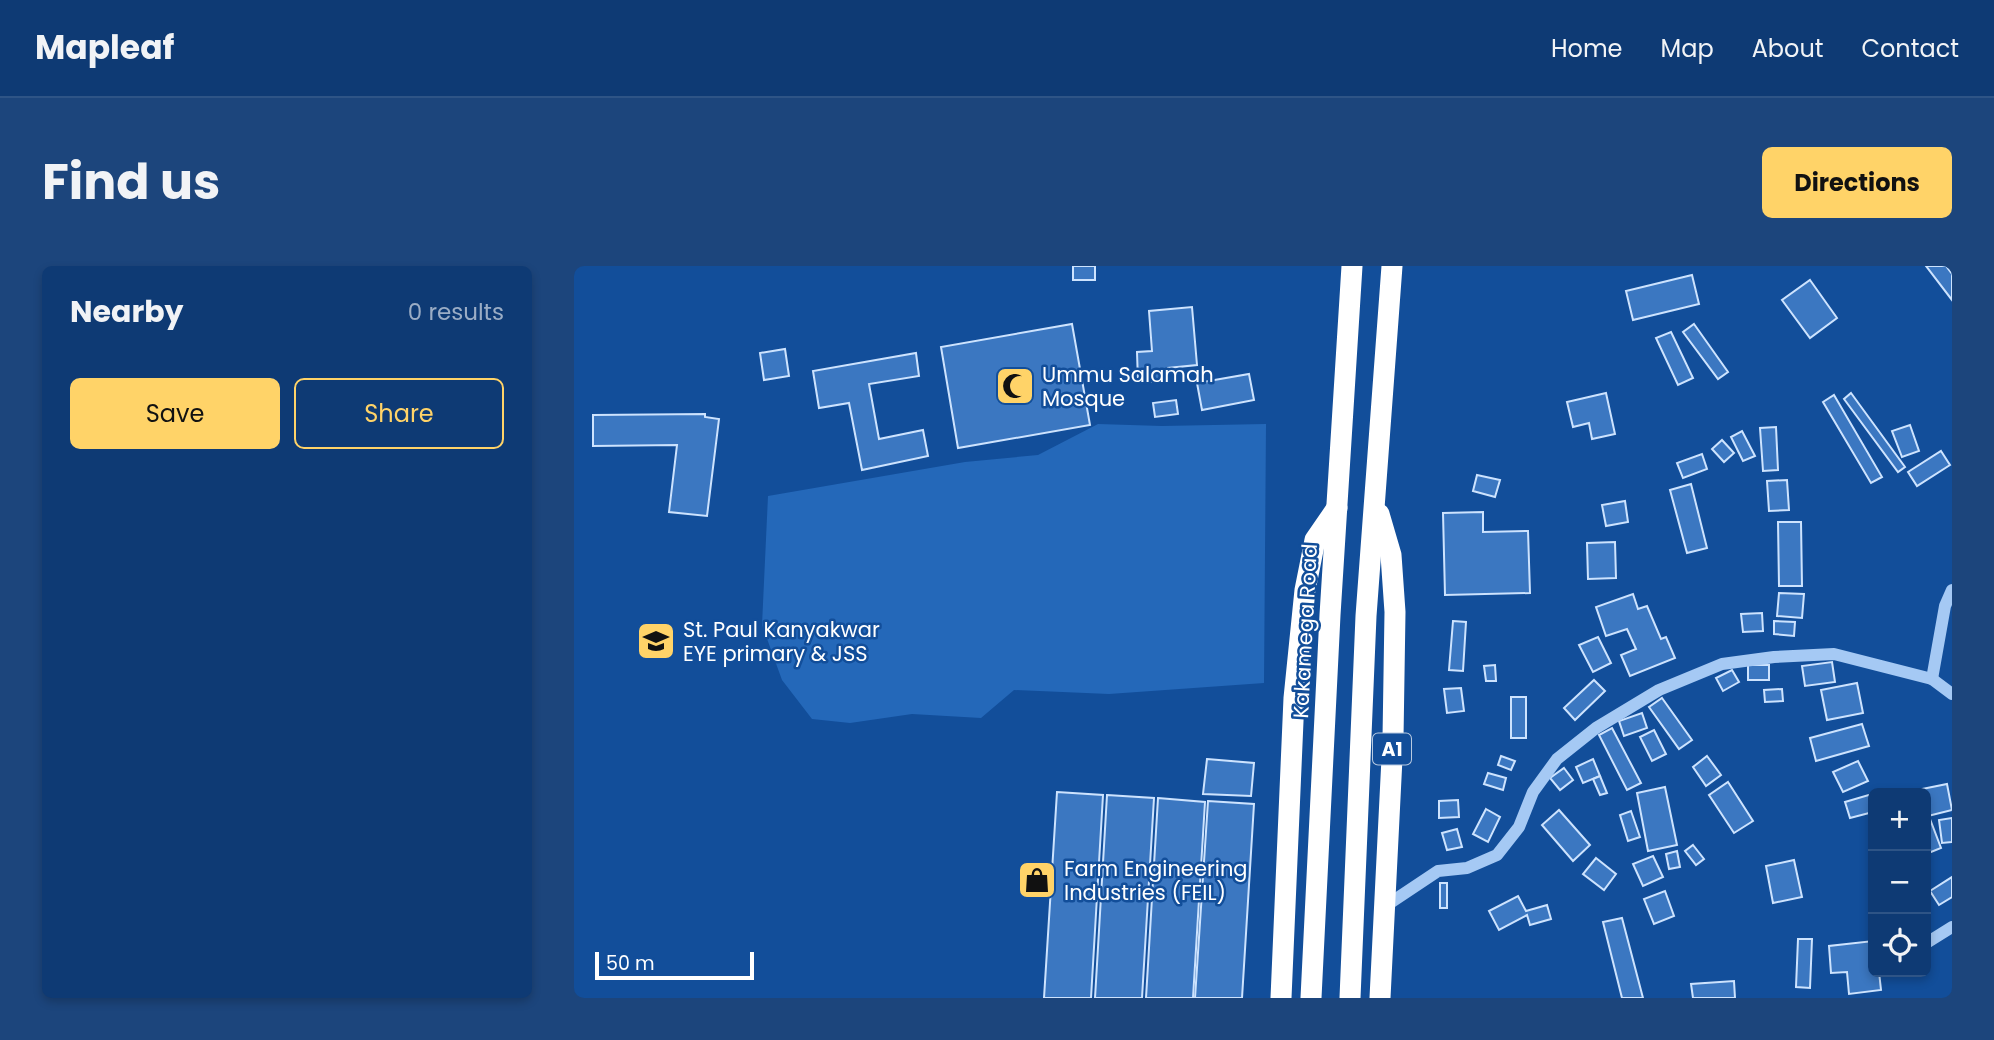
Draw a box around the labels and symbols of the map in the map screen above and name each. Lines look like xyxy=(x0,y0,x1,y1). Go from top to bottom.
place label: Ummu Salamah Mosque xyxy=(1042,360,1214,413)
mosque icon: Ummu Salamah Mosque xyxy=(994,365,1036,407)
street label: Kakamega Road xyxy=(1286,543,1324,719)
place label: St. Paul Kanyakwar EYE primary & JSS xyxy=(683,615,880,668)
school or university icon: St. Paul Kanyakwar EYE primary & JSS xyxy=(635,620,677,662)
road number: A1 xyxy=(1373,734,1411,764)
place label: Farm Engineering Industries (FEIL) xyxy=(1064,854,1248,907)
shop icon: Farm Engineering Industries (FEIL) xyxy=(1016,859,1058,901)
scale bar xyxy=(595,949,754,981)

